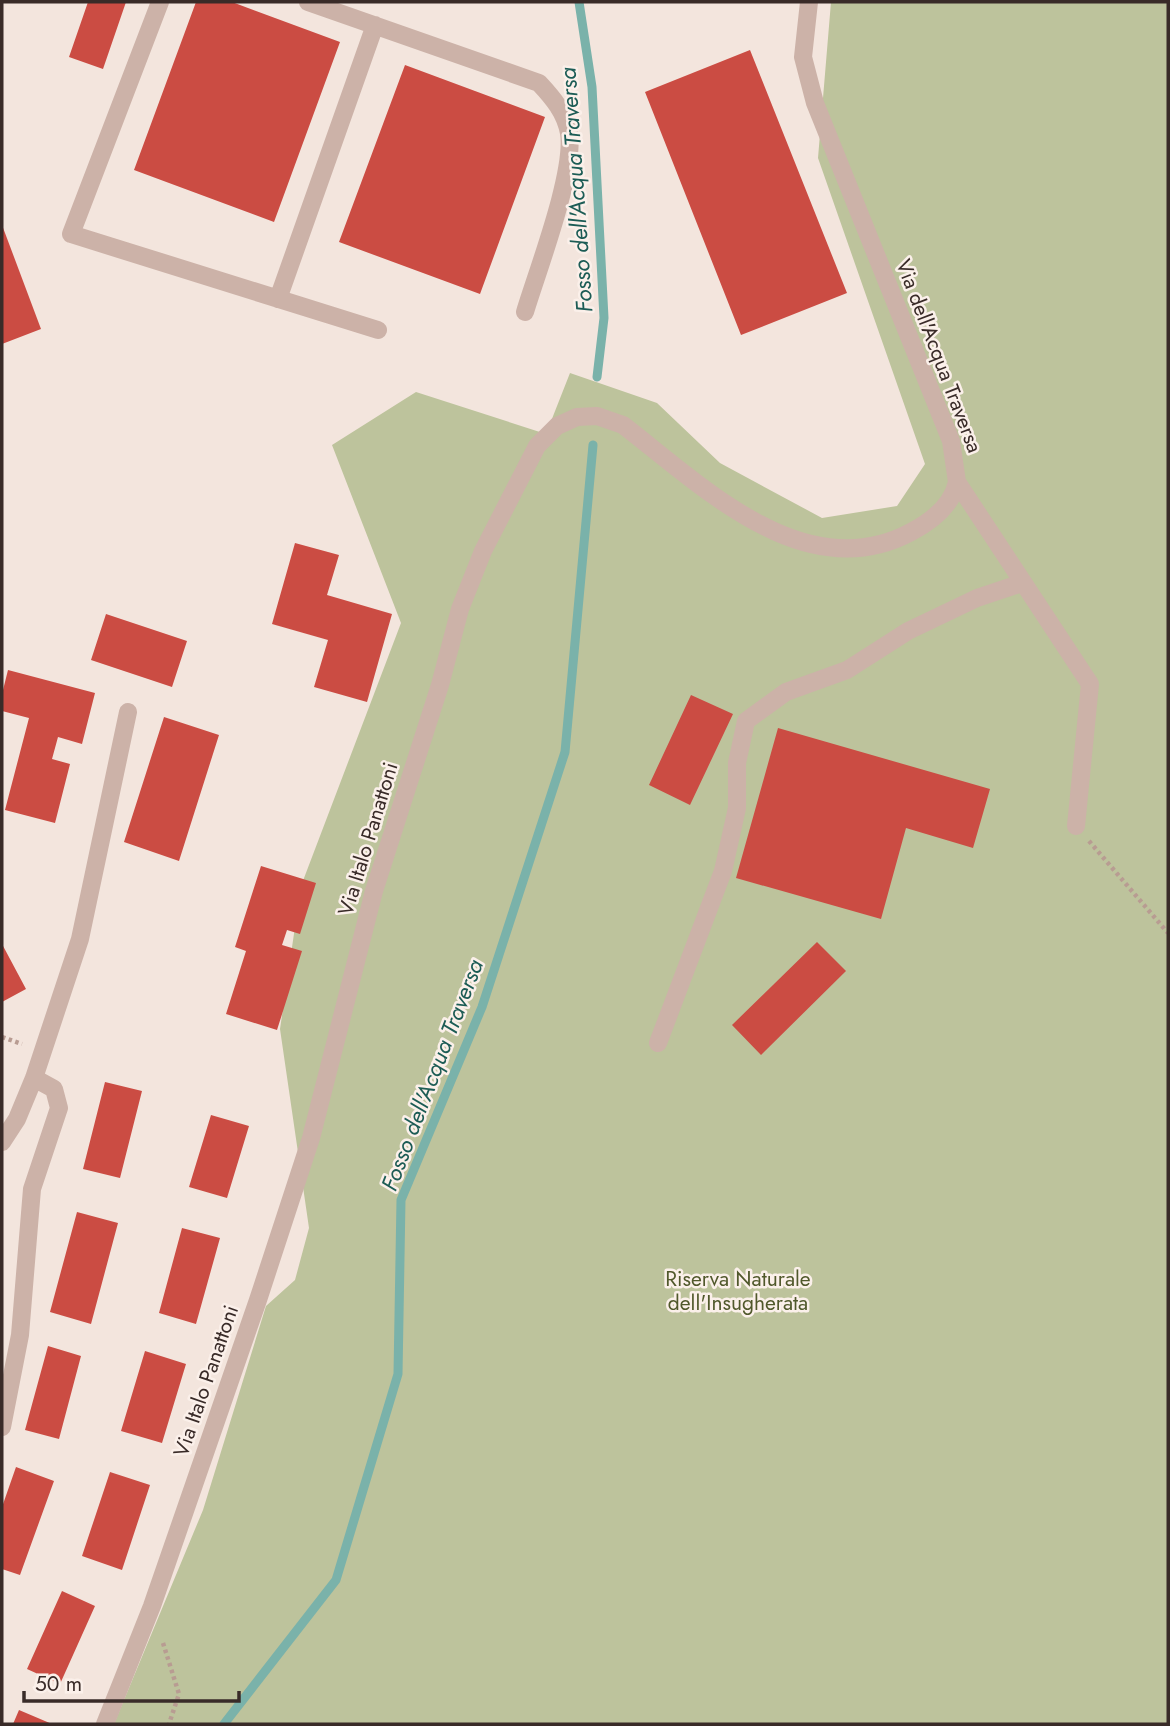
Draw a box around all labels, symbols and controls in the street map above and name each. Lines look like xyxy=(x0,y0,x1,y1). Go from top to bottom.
water label: Fosso dell'Acqua Traversa xyxy=(550,66,602,314)
street label: Via dell'Acqua Traversa xyxy=(888,255,990,457)
street label: Via Italo Panattoni xyxy=(330,759,406,919)
water label: Fosso dell'Acqua Traversa xyxy=(372,954,492,1196)
park label: Riserva Naturale dell'Insugherata xyxy=(665,1264,811,1318)
street label: Via Italo Panattoni xyxy=(166,1301,246,1461)
scale bar xyxy=(24,1660,240,1704)
text: 50 m xyxy=(35,1669,82,1699)

